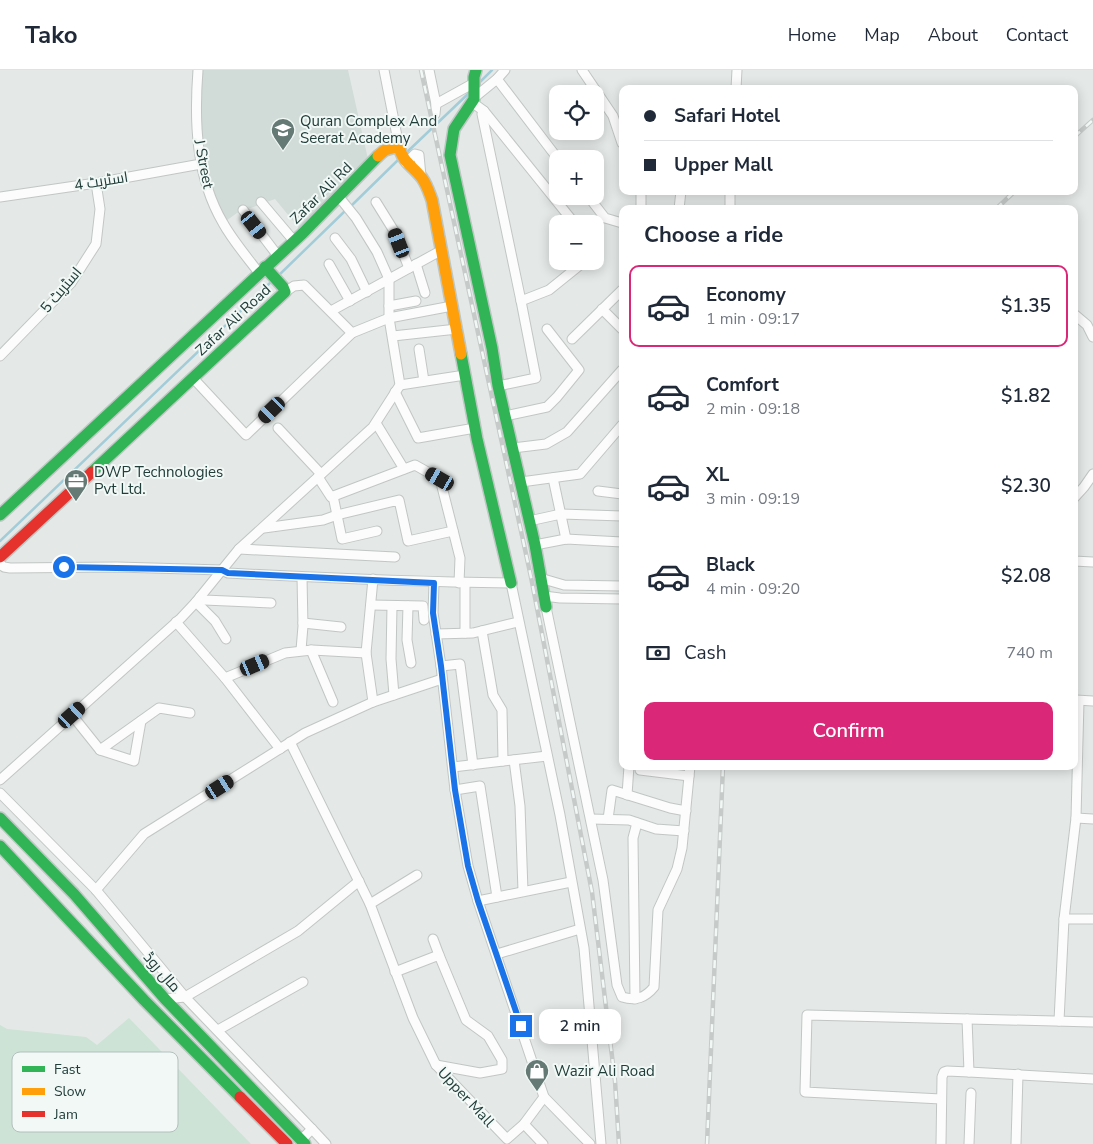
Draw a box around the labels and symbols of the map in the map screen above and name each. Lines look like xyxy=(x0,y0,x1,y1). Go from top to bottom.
place label: Quran Complex And Seerat Academy xyxy=(300,111,437,148)
school or university icon: Quran Complex And Seerat Academy xyxy=(270,117,296,151)
street label: J Street xyxy=(189,137,219,191)
street label: Zafar Ali Rd xyxy=(286,158,356,228)
street label: اسٹریٹ 4 xyxy=(73,167,129,195)
car xyxy=(238,209,269,241)
car xyxy=(386,226,411,260)
street label: اسٹریٹ 5 xyxy=(36,263,86,317)
street label: Zafar Ali Road xyxy=(191,280,275,360)
car xyxy=(255,394,288,426)
place label: DWP Technologies Pvt Ltd. xyxy=(94,462,223,499)
car xyxy=(423,465,456,493)
office icon: DWP Technologies Pvt Ltd. xyxy=(63,468,89,502)
route start xyxy=(53,556,75,578)
car xyxy=(238,652,271,678)
car xyxy=(55,699,88,731)
car xyxy=(203,773,236,801)
street label: مال روڈ xyxy=(139,948,185,996)
callout: 2 min xyxy=(538,1008,621,1044)
route end xyxy=(510,1015,532,1037)
legend xyxy=(12,1052,178,1132)
shop icon: Wazir Ali Road xyxy=(524,1058,550,1092)
text: Fast xyxy=(54,1060,80,1079)
place label: Wazir Ali Road xyxy=(554,1061,655,1081)
street label: Upper Mall xyxy=(433,1063,499,1132)
text: Slow xyxy=(54,1082,86,1101)
text: Jam xyxy=(53,1105,78,1124)

